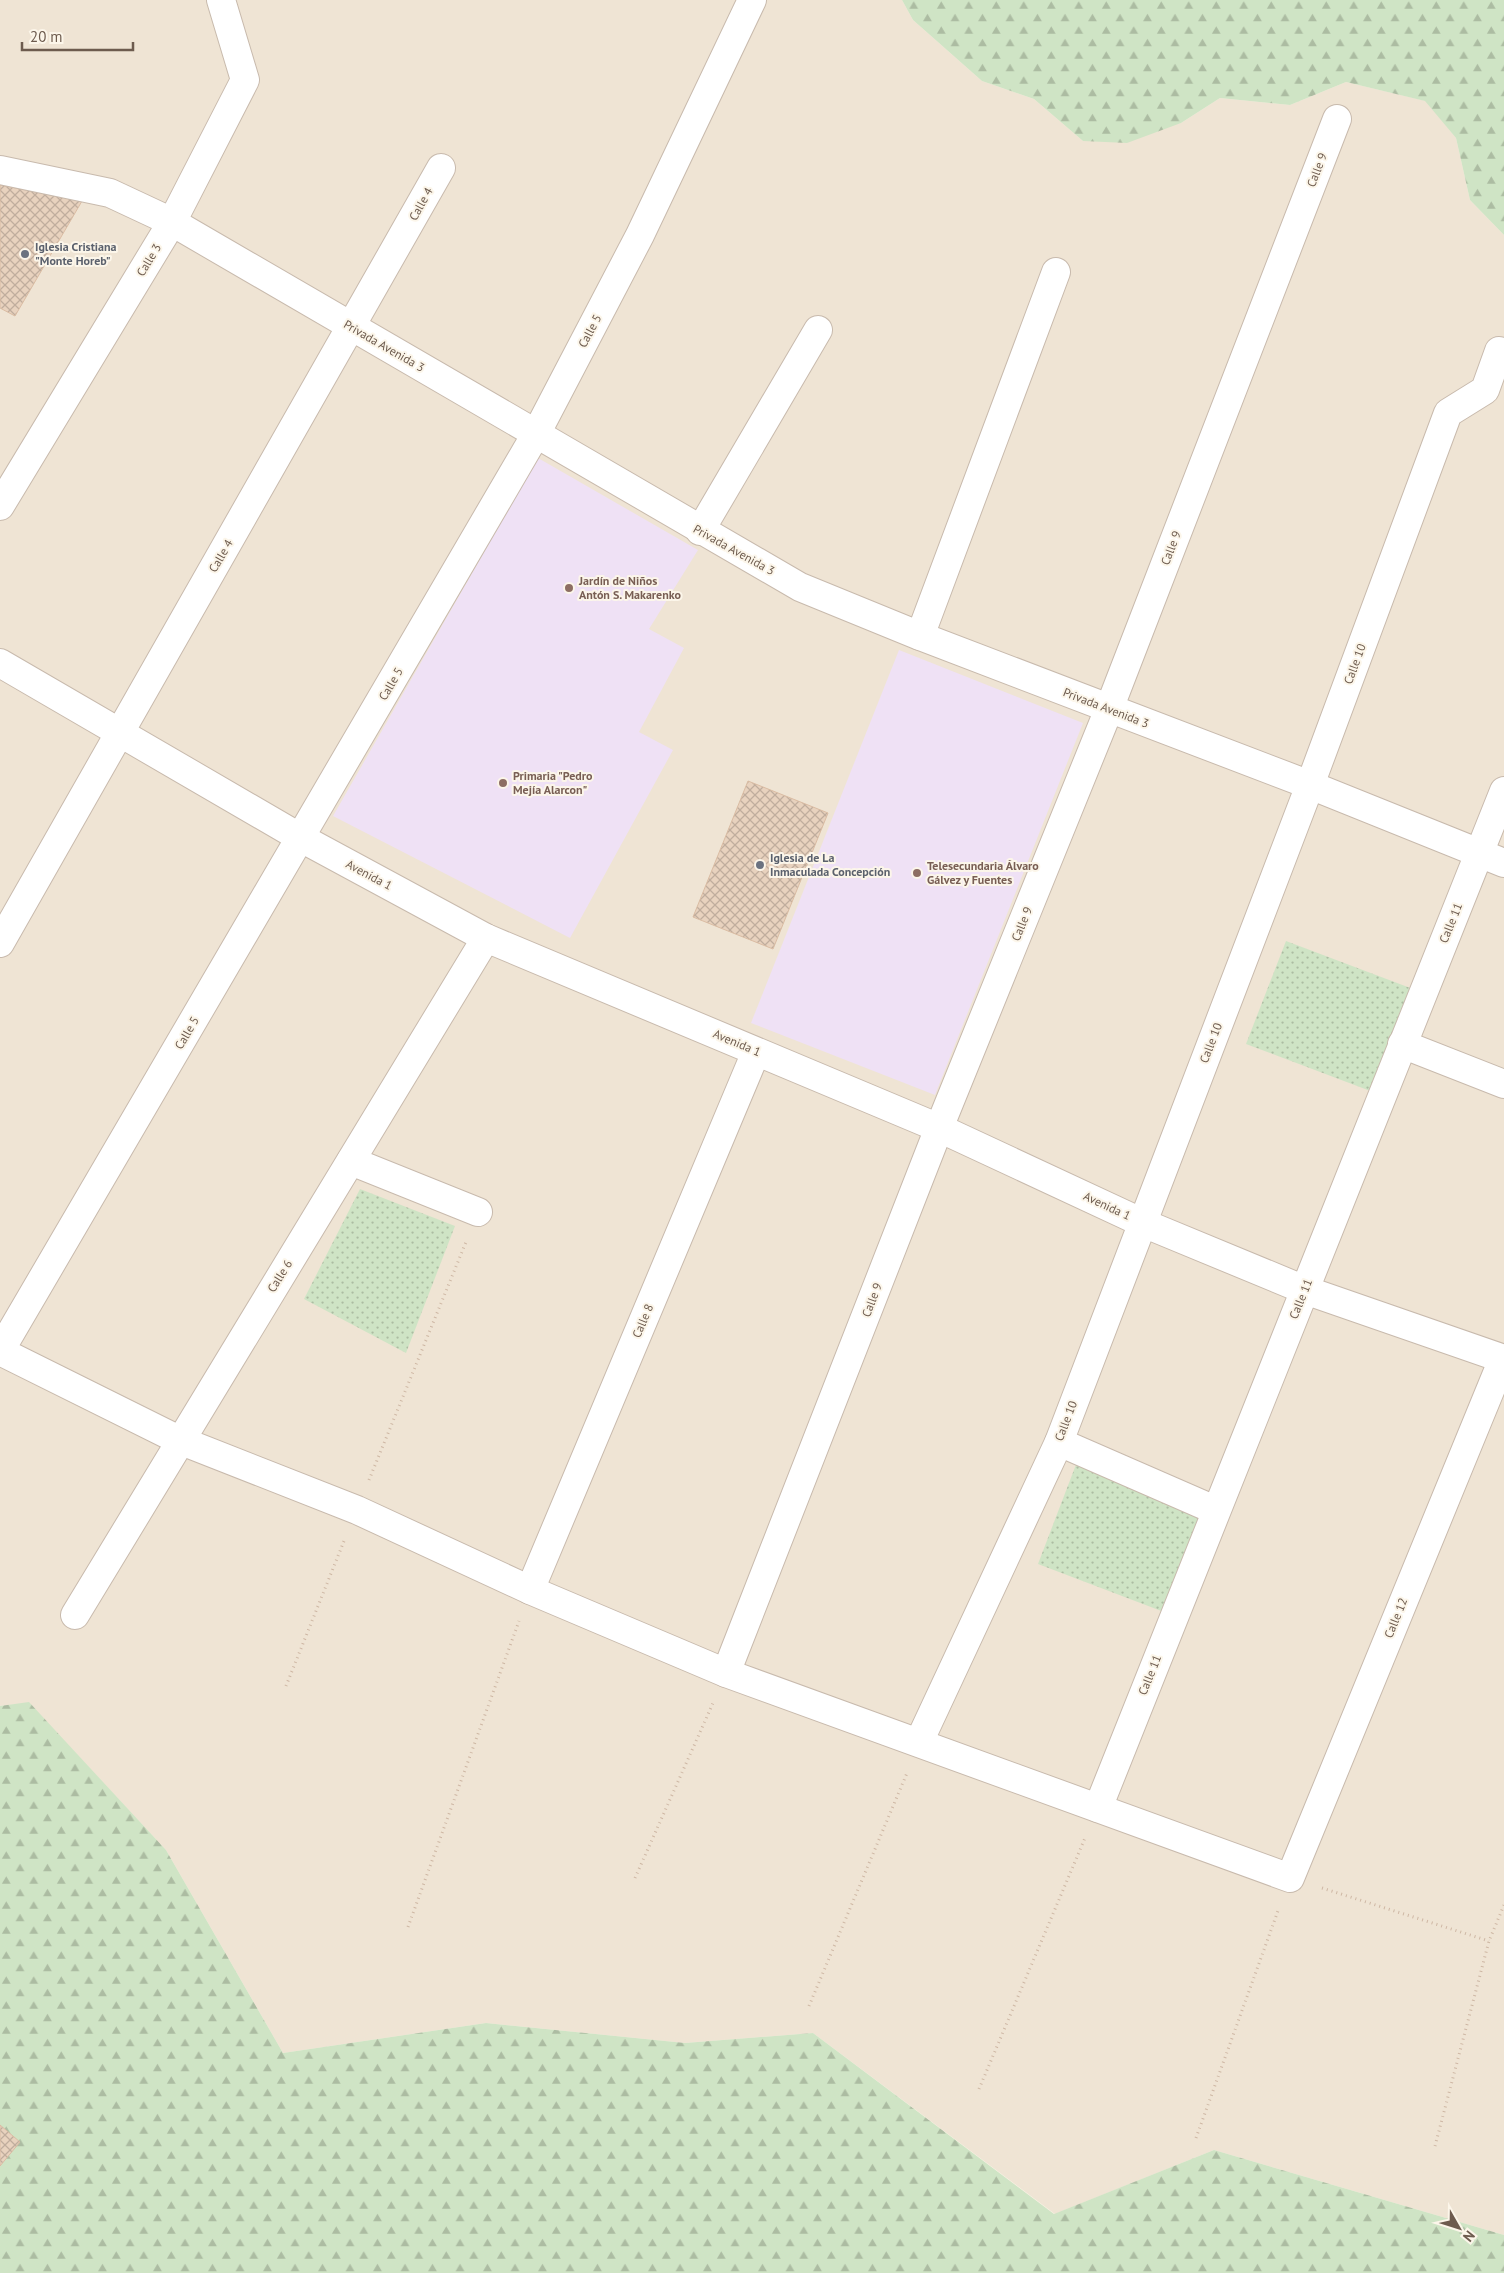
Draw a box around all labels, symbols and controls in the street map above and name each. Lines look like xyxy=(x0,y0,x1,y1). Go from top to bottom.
scale bar xyxy=(22,20,134,52)
text: 20 m xyxy=(30,27,63,46)
street label: Calle 9 xyxy=(1303,151,1330,189)
street label: Calle 4 xyxy=(405,184,436,223)
place label: Iglesia Cristiana "Monte Horeb" xyxy=(35,239,117,268)
street label: Calle 3 xyxy=(133,241,164,279)
marker: Iglesia Cristiana "Monte Horeb" xyxy=(19,248,31,260)
street label: Calle 5 xyxy=(575,312,605,350)
street label: Privada Avenida 3 xyxy=(341,316,427,375)
street label: Privada Avenida 3 xyxy=(691,521,778,578)
street label: Calle 9 xyxy=(1157,529,1184,567)
street label: Calle 4 xyxy=(205,536,236,575)
place label: Jardín de Niños Antón S. Makarenko xyxy=(578,573,681,602)
marker: Jardín de Niños Antón S. Makarenko xyxy=(563,582,575,594)
street label: Calle 10 xyxy=(1340,641,1369,686)
street label: Calle 5 xyxy=(375,665,406,703)
street label: Privada Avenida 3 xyxy=(1061,684,1151,731)
place label: Primaria "Pedro Mejía Alarcon" xyxy=(513,768,593,797)
marker: Primaria "Pedro Mejía Alarcon" xyxy=(497,777,509,789)
place label: Iglesia de La Inmaculada Concepción xyxy=(770,850,890,879)
street label: Avenida 1 xyxy=(344,856,395,893)
place label: Telesecundaria Álvaro Gálvez y Fuentes xyxy=(927,858,1039,887)
marker: Iglesia de La Inmaculada Concepción xyxy=(754,859,766,871)
marker: Telesecundaria Álvaro Gálvez y Fuentes xyxy=(911,867,923,879)
street label: Calle 11 xyxy=(1436,901,1465,945)
street label: Calle 9 xyxy=(1008,905,1035,943)
street label: Calle 5 xyxy=(171,1014,202,1052)
street label: Calle 10 xyxy=(1196,1020,1225,1065)
street label: Avenida 1 xyxy=(711,1026,763,1059)
street label: Avenida 1 xyxy=(1081,1188,1133,1223)
street label: Calle 6 xyxy=(264,1257,295,1295)
street label: Calle 11 xyxy=(1286,1277,1315,1321)
street label: Calle 9 xyxy=(858,1281,885,1319)
street label: Calle 8 xyxy=(629,1302,656,1340)
street label: Calle 10 xyxy=(1051,1398,1080,1443)
street label: Calle 12 xyxy=(1381,1596,1410,1640)
street label: Calle 11 xyxy=(1135,1653,1164,1697)
north arrow xyxy=(1434,2203,1484,2253)
text: N xyxy=(1459,2227,1479,2245)

